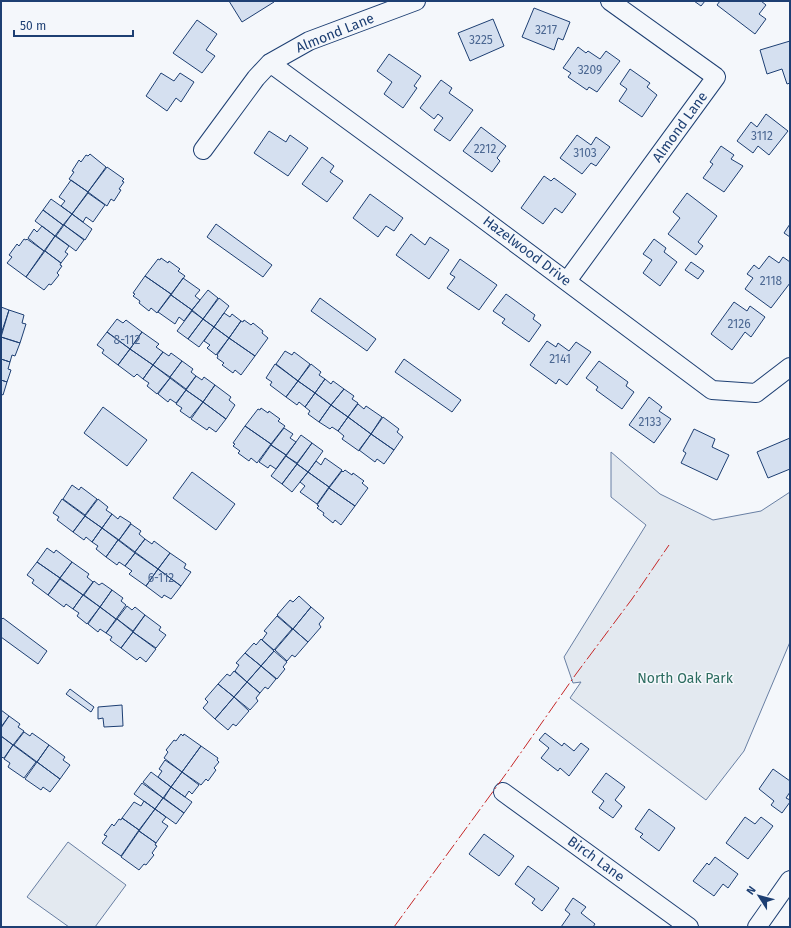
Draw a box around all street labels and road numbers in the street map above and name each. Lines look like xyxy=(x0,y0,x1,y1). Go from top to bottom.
street label: Almond Lane xyxy=(293,10,377,56)
street label: Almond Lane xyxy=(649,88,711,166)
street label: Hazelwood Drive xyxy=(479,212,575,290)
street label: Birch Lane xyxy=(564,833,628,885)

